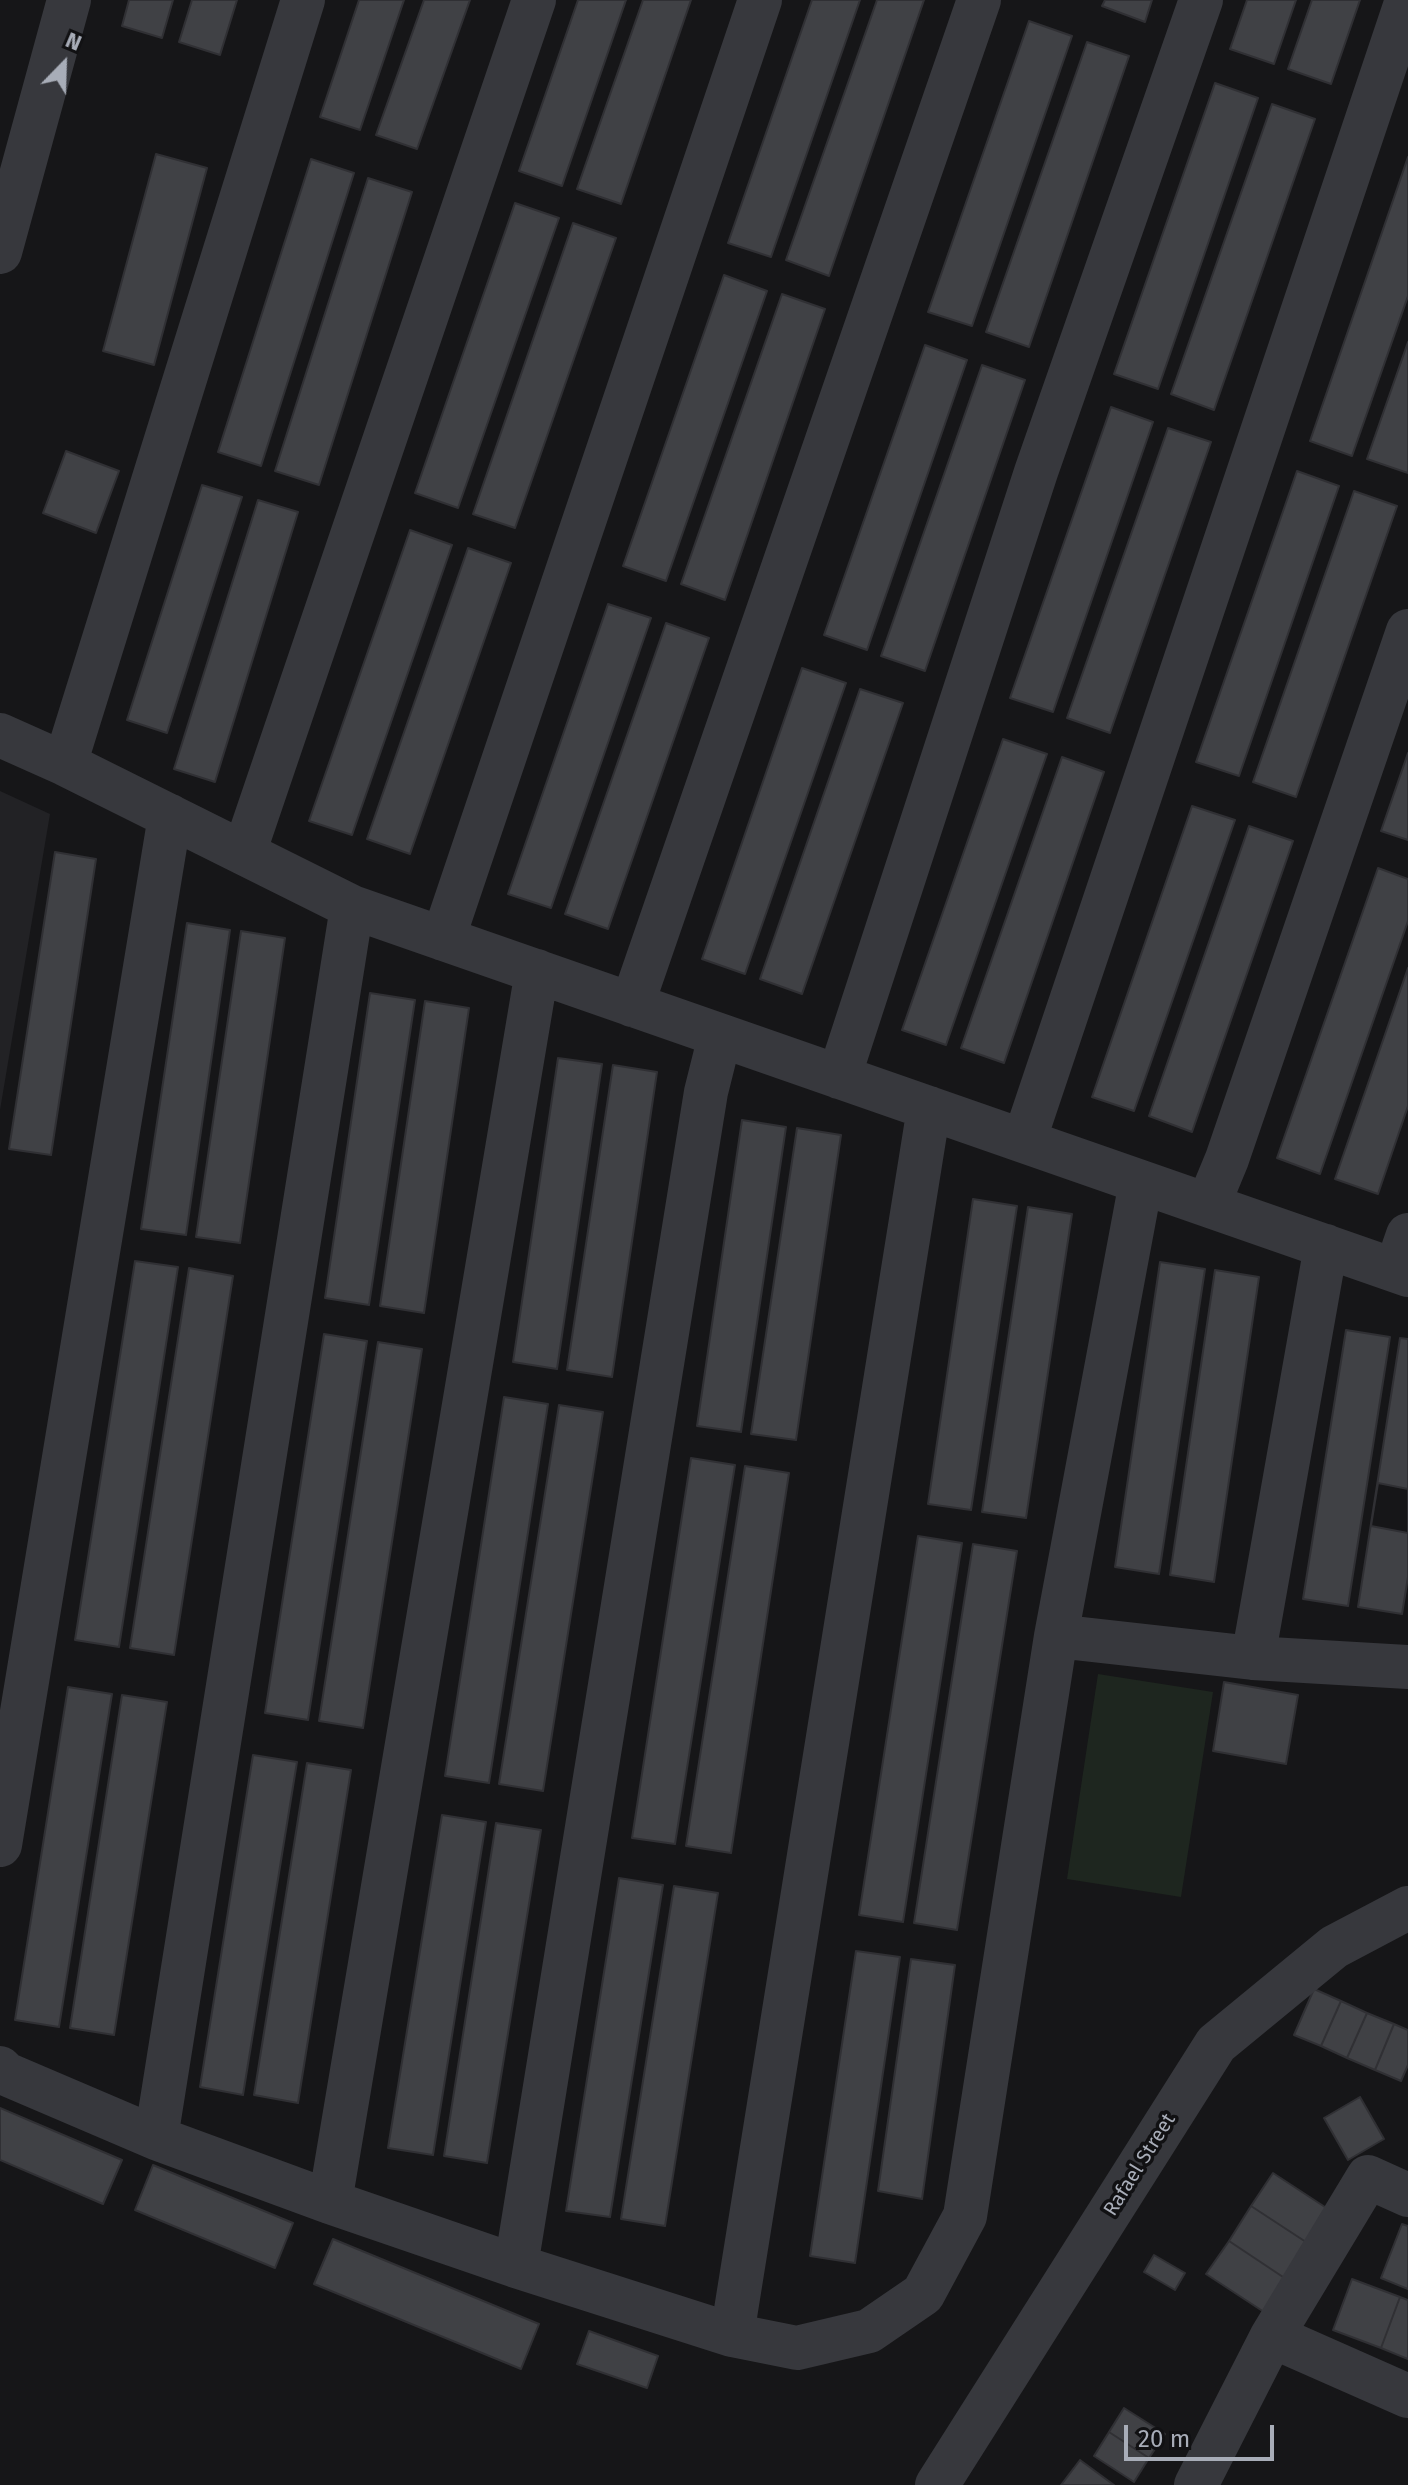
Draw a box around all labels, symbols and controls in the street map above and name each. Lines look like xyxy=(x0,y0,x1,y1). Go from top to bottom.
north arrow xyxy=(24,24,104,104)
text: N xyxy=(62,26,86,57)
street label: Rafael Street xyxy=(1099,2109,1181,2221)
scale bar xyxy=(1128,2409,1278,2459)
text: 20 m xyxy=(1138,2425,1190,2453)

